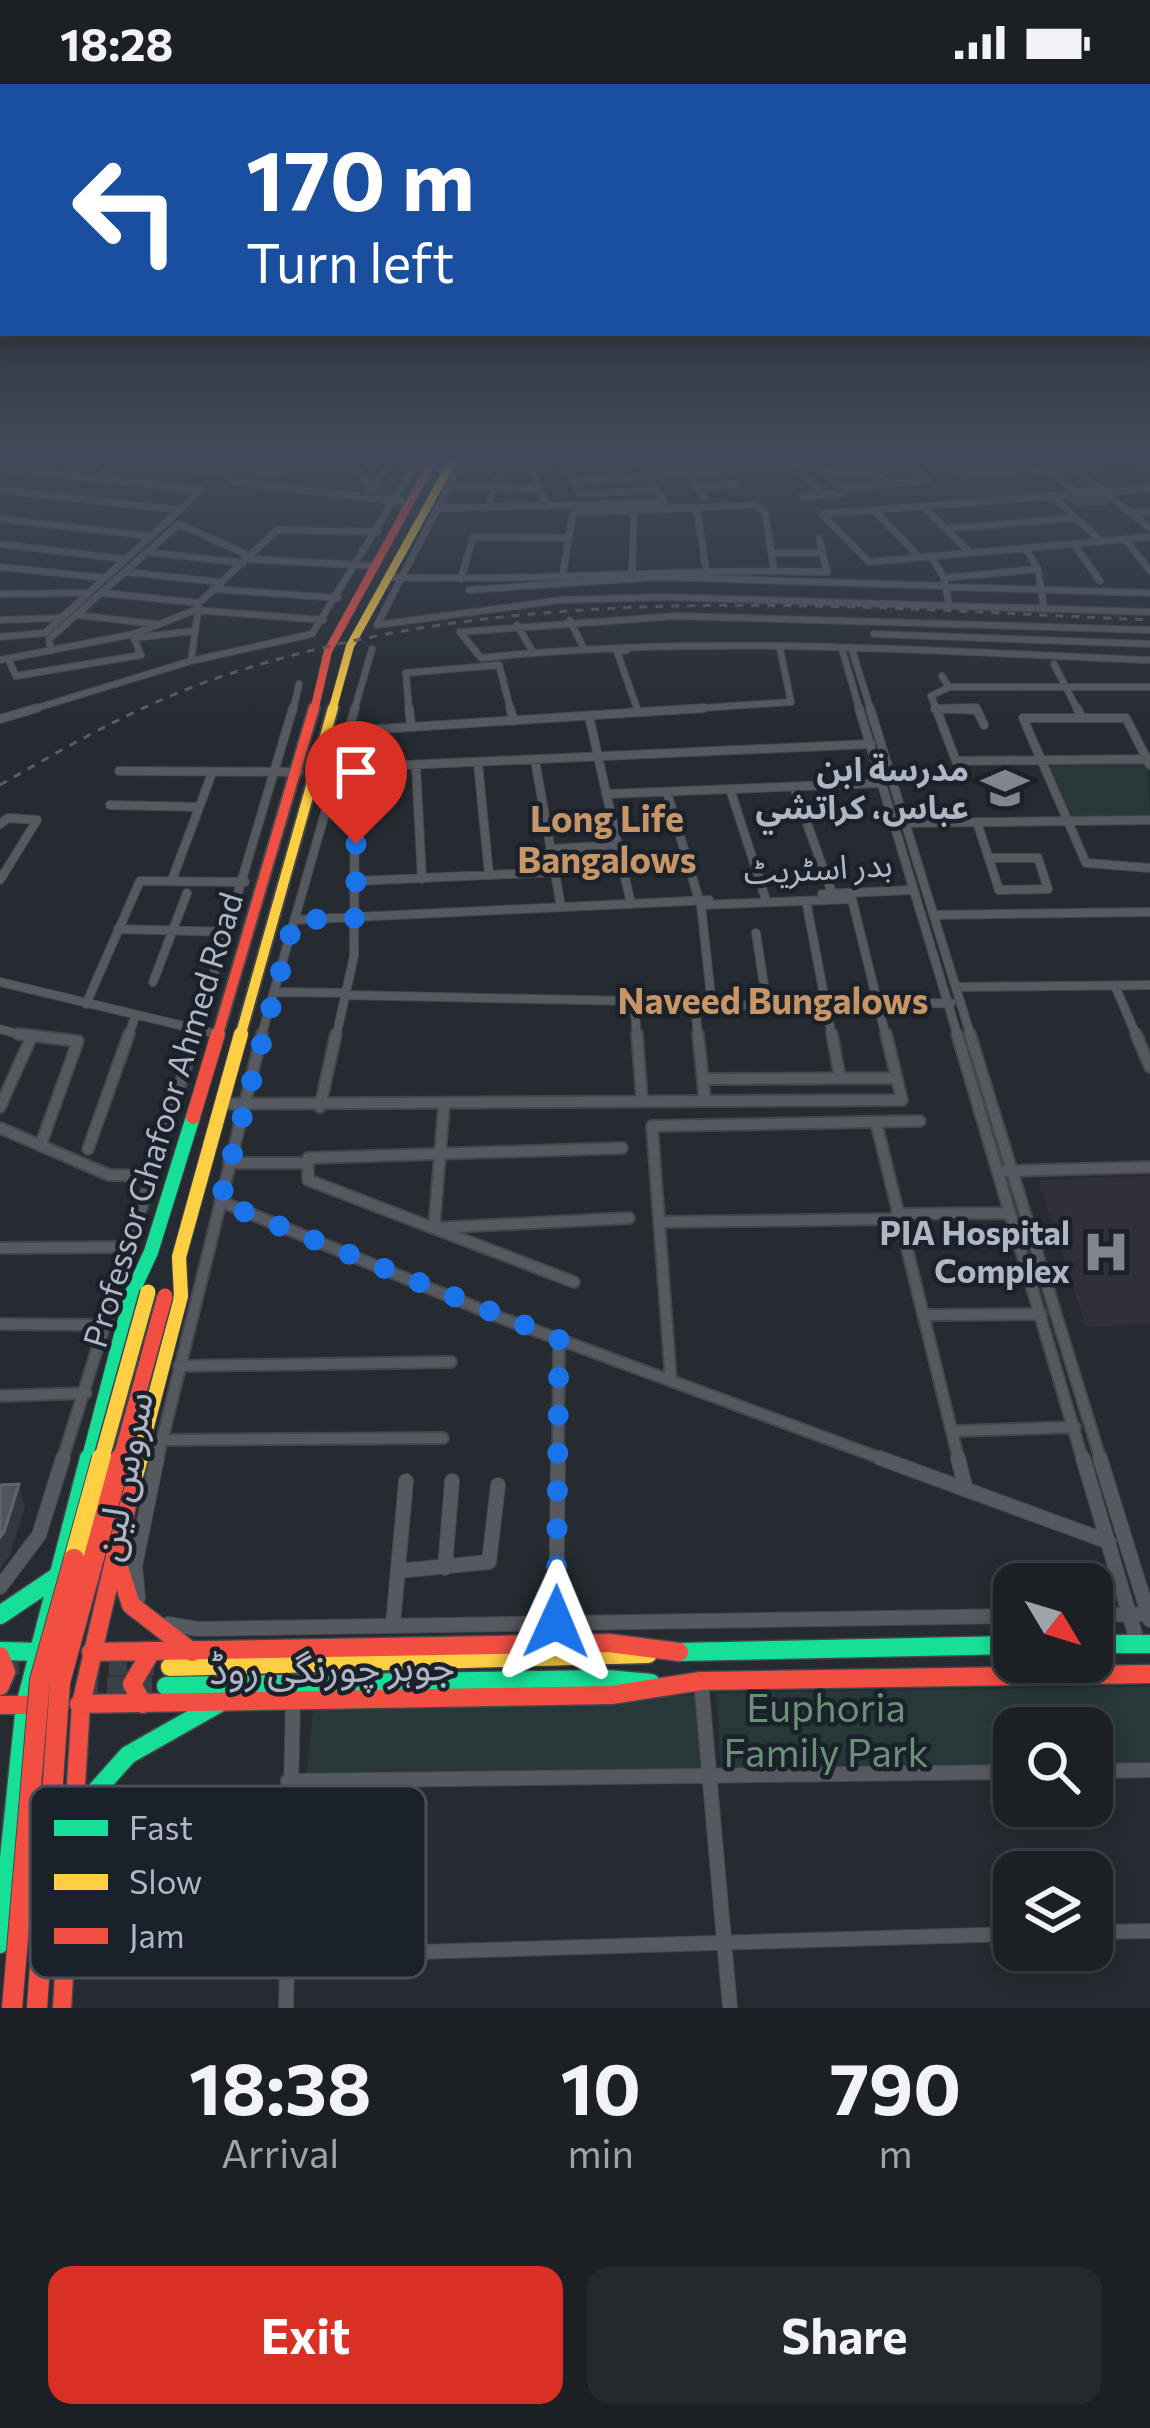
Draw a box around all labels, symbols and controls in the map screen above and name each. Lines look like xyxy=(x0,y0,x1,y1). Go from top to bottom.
text: 18:28 xyxy=(60,15,173,70)
text: 170 m xyxy=(246,126,475,228)
icon: left xyxy=(48,132,204,288)
text: Turn left xyxy=(246,228,454,294)
pin xyxy=(305,721,407,844)
icon: arrive xyxy=(323,739,389,805)
place label: مدرسة ابن عباس، كراتشي xyxy=(755,747,969,835)
school or university icon: مدرسة ابن عباس، كراتشي xyxy=(980,763,1030,813)
district label: Long Life Bangalows xyxy=(517,795,697,880)
street label: بدر اسٹریٹ xyxy=(742,842,893,892)
street label: Professor Ghafoor Ahmed Road xyxy=(73,887,250,1352)
district label: Naveed Bungalows xyxy=(618,977,928,1021)
place label: PIA Hospital Complex xyxy=(880,1211,1070,1290)
hospital icon: PIA Hospital Complex xyxy=(1081,1227,1131,1277)
street label: سروس لین xyxy=(81,1387,162,1564)
position arrow xyxy=(493,1559,619,1685)
north arrow xyxy=(993,1563,1113,1683)
map controls xyxy=(993,1563,1113,1971)
street label: جوہر چورنگی روڈ xyxy=(208,1640,456,1696)
park label: Euphoria Family Park xyxy=(723,1682,929,1775)
button: search xyxy=(993,1707,1113,1827)
legend xyxy=(30,1786,426,1978)
text: Fast xyxy=(129,1806,193,1847)
button: layers xyxy=(993,1851,1113,1971)
text: Slow xyxy=(129,1860,202,1901)
text: Jam xyxy=(129,1914,185,1955)
text: 18:38 xyxy=(189,2042,372,2130)
text: 10 xyxy=(560,2042,641,2130)
text: 790 xyxy=(830,2042,961,2130)
text: Arrival xyxy=(221,2128,339,2176)
text: min xyxy=(567,2128,634,2176)
text: m xyxy=(878,2128,912,2176)
button: Exit xyxy=(48,2266,563,2404)
button: Share xyxy=(587,2266,1102,2404)

